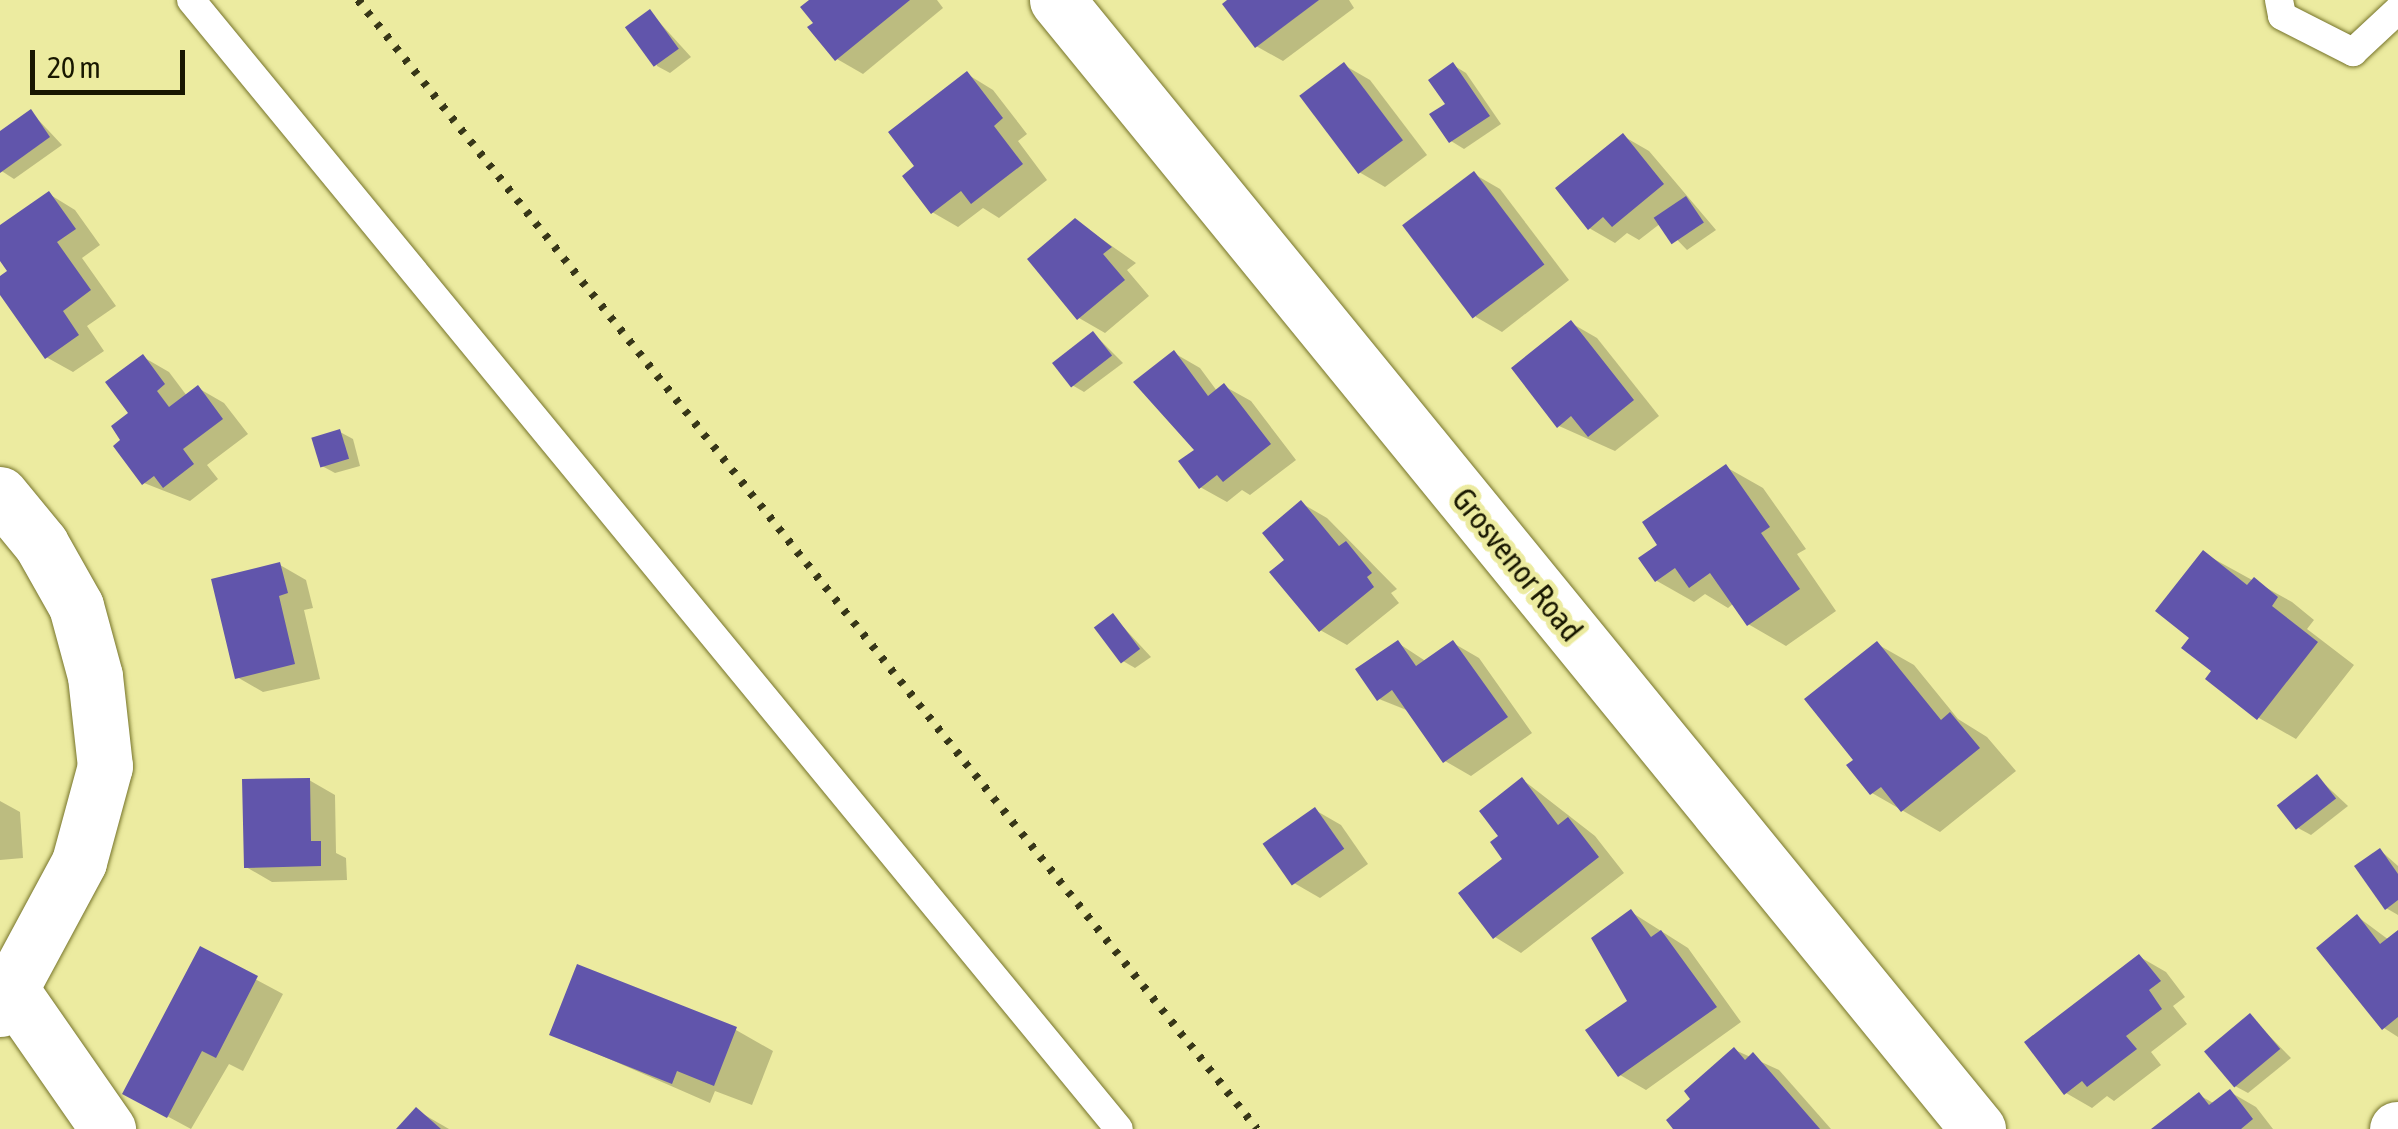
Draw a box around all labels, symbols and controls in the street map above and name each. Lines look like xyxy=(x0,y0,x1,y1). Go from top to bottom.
scale bar xyxy=(35,30,190,92)
text: 20 m xyxy=(47,50,101,84)
street label: Grosvenor Road xyxy=(1444,481,1590,649)

